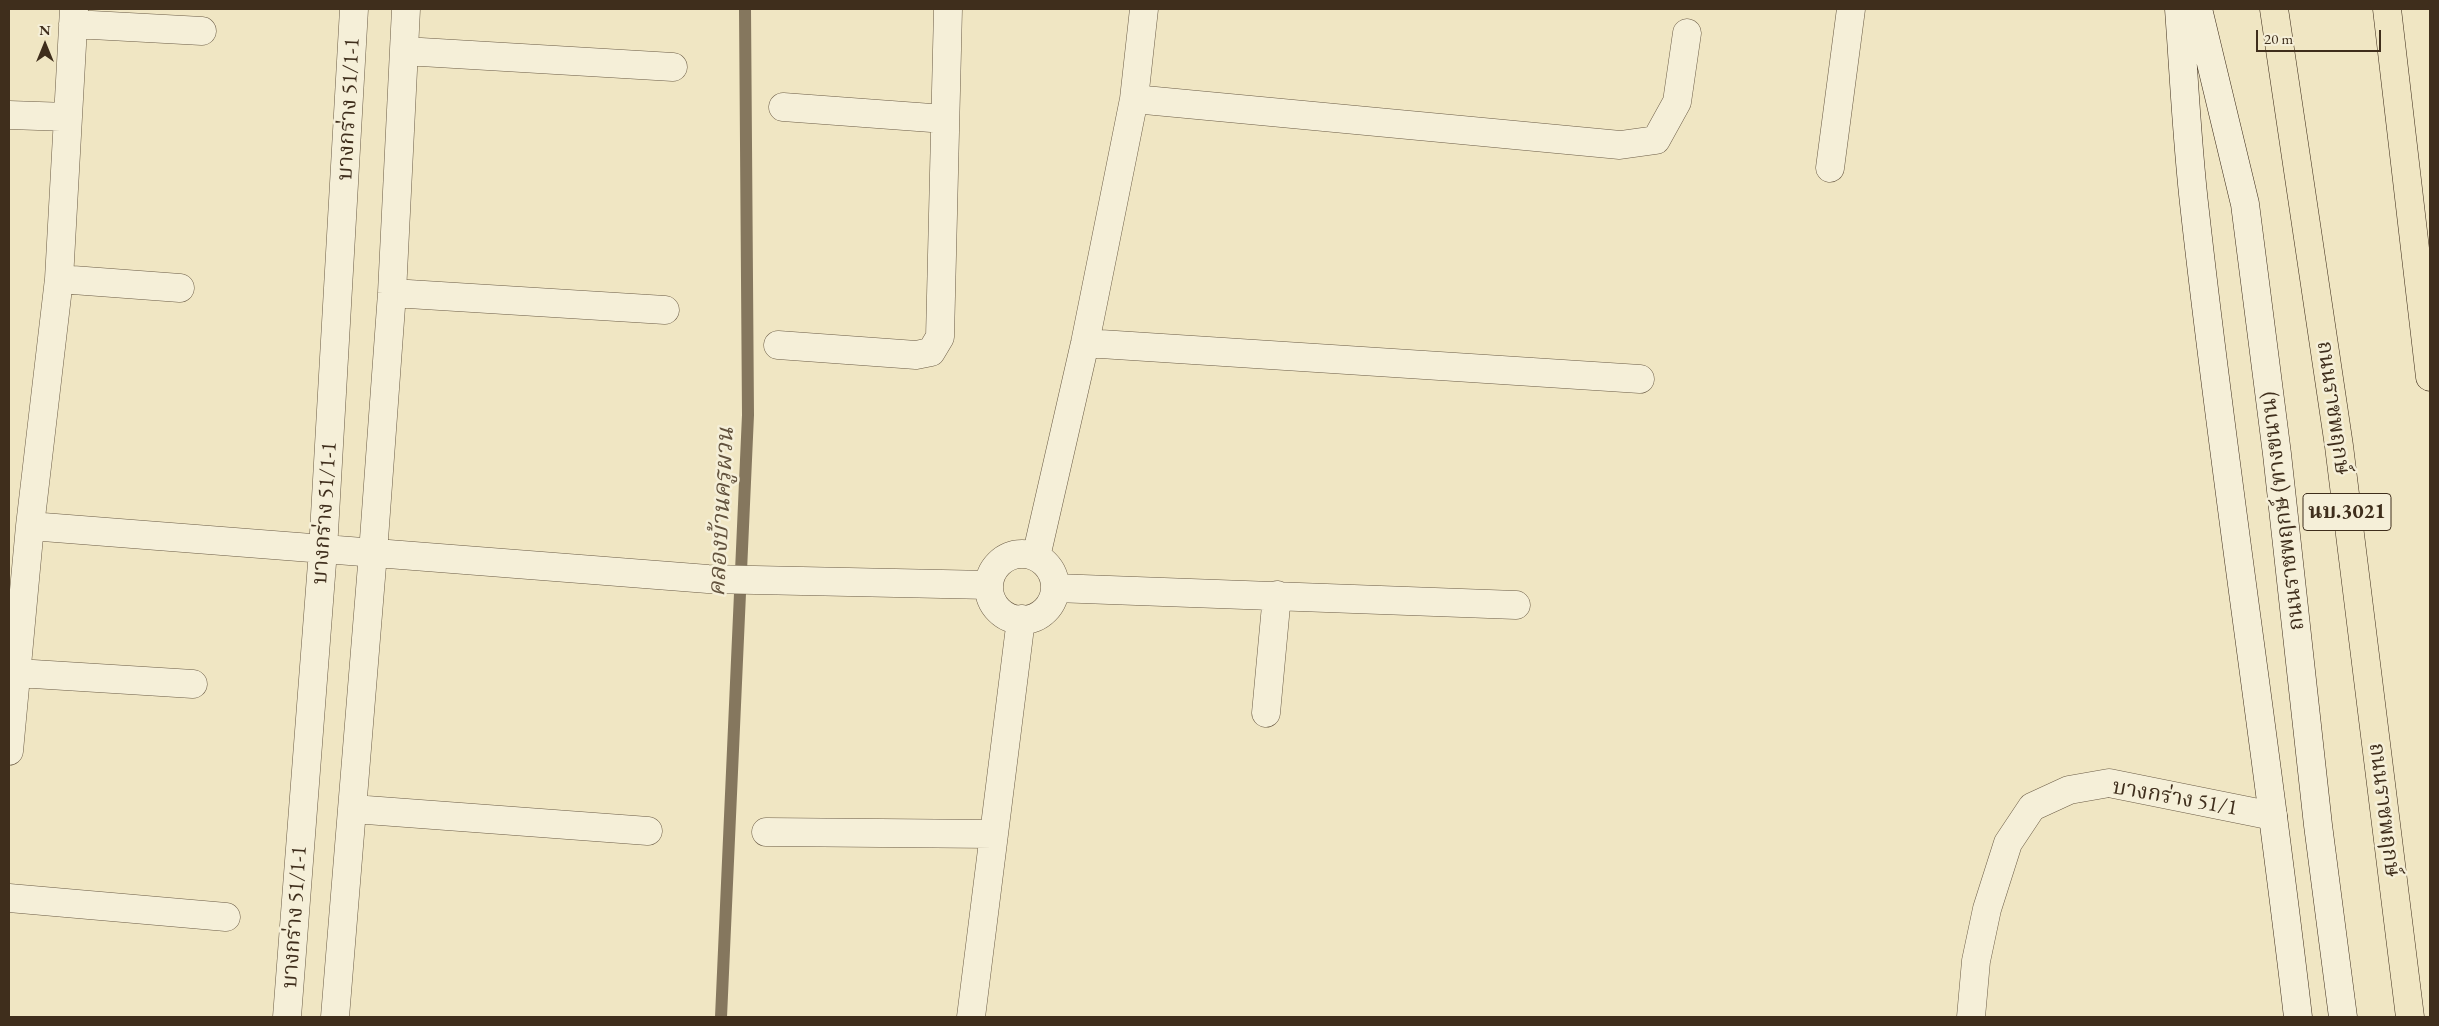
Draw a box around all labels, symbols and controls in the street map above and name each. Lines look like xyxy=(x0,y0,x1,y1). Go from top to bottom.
north arrow xyxy=(20,20,70,70)
scale bar xyxy=(2259,20,2384,52)
text: N xyxy=(39,21,51,39)
text: 20 m xyxy=(2264,29,2293,48)
street label: บางกร่าง 51/1-1 xyxy=(332,37,366,181)
street label: ถนนราชพฤกษ์ xyxy=(2311,339,2355,477)
street label: ถนนราชพฤกษ์ (ทางขนาน) xyxy=(2255,390,2311,632)
water label: คลองบ้านครูผวน xyxy=(703,427,741,597)
street label: บางกร่าง 51/1-1 xyxy=(307,441,343,585)
road number: นบ.3021 xyxy=(2303,494,2391,530)
street label: ถนนราชพฤกษ์ xyxy=(2363,741,2405,879)
street label: บางกร่าง 51/1 xyxy=(2110,774,2240,822)
street label: บางกร่าง 51/1-1 xyxy=(277,845,313,989)

